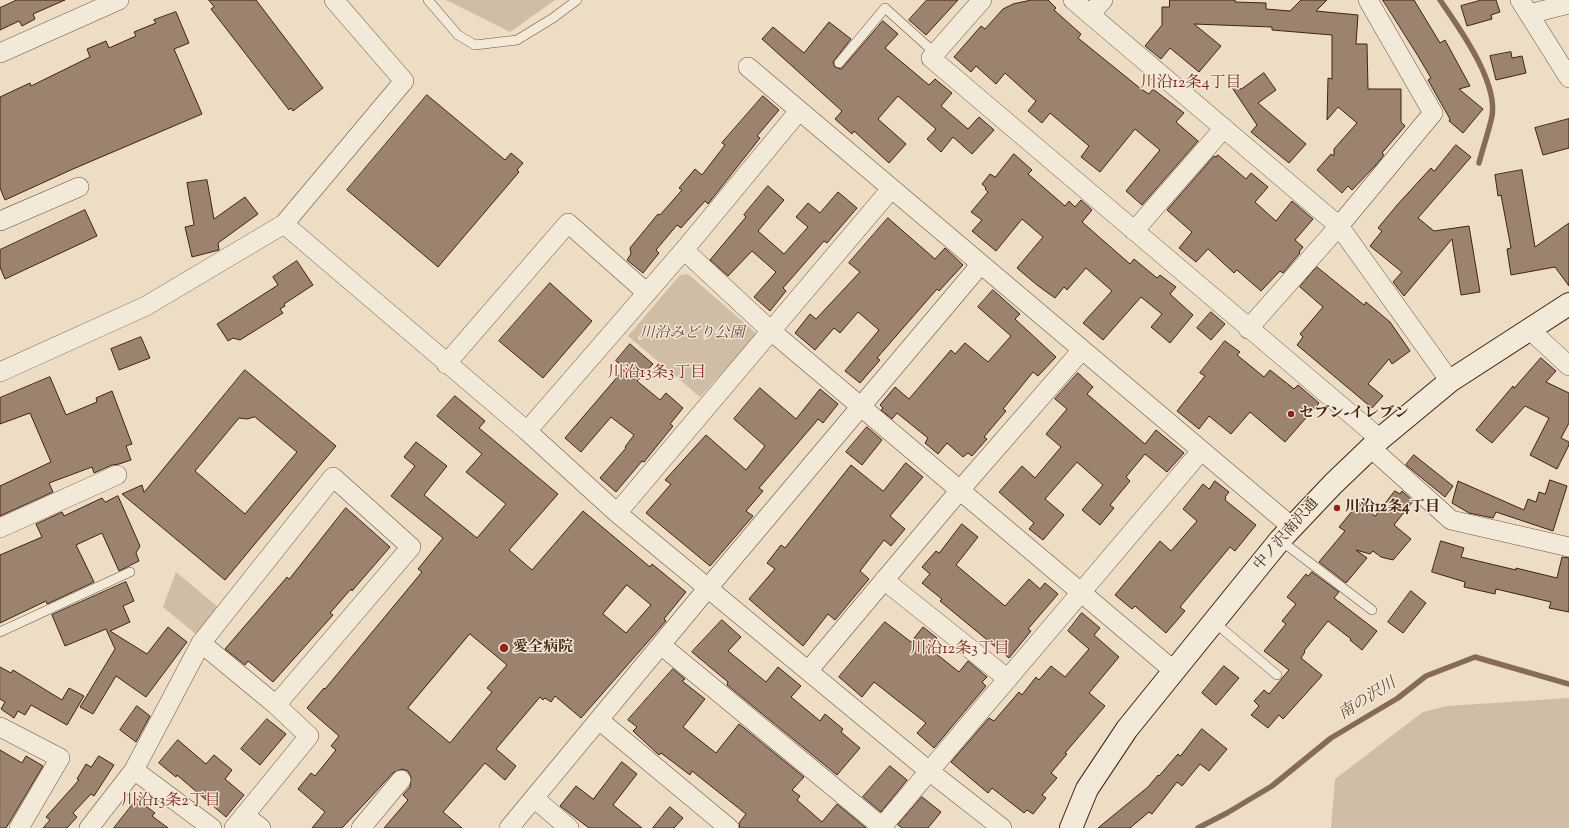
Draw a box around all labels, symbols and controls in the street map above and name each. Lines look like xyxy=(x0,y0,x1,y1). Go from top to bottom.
district label: 川沿12条4丁目 xyxy=(1141,74,1241,94)
park label: 川沿みどり公園 xyxy=(640,325,744,343)
district label: 川沿13条3丁目 xyxy=(608,364,706,384)
place label: セブン-イレブン xyxy=(1299,405,1409,423)
marker: セブン-イレブン xyxy=(1286,409,1296,419)
street label: 中ノ沢南沢通 xyxy=(1251,495,1323,575)
place label: 川沿12条4丁目 xyxy=(1345,499,1440,517)
marker: 川沿12条4丁目 xyxy=(1332,503,1342,513)
place label: 愛全病院 xyxy=(513,639,573,657)
district label: 川沿12条3丁目 xyxy=(910,640,1010,660)
marker: 愛全病院 xyxy=(498,642,510,654)
water label: 南の沢川 xyxy=(1336,675,1400,725)
district label: 川沿13条2丁目 xyxy=(121,792,221,812)

